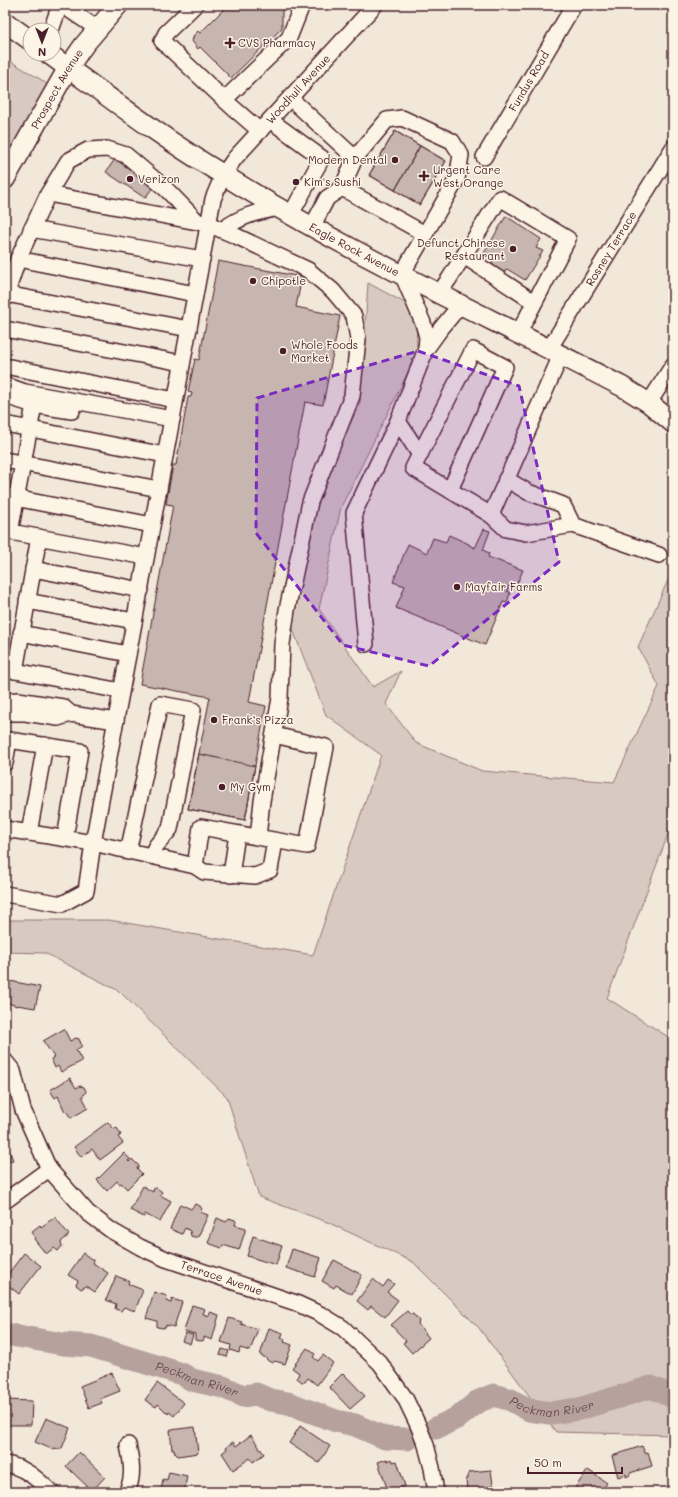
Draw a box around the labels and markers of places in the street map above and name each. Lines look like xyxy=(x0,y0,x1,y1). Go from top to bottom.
place label: CVS Pharmacy xyxy=(238,35,316,50)
marker: CVS Pharmacy xyxy=(225,38,235,48)
place label: Modern Dental xyxy=(308,152,387,167)
marker: Modern Dental xyxy=(390,155,400,165)
place label: Urgent Care West Orange xyxy=(433,162,504,190)
marker: Urgent Care West Orange xyxy=(418,170,430,182)
place label: Verizon xyxy=(138,171,180,186)
marker: Verizon xyxy=(125,174,135,184)
place label: Kim's Sushi xyxy=(304,174,361,189)
marker: Kim's Sushi xyxy=(291,177,301,187)
place label: Defunct Chinese Restaurant xyxy=(417,235,505,263)
marker: Defunct Chinese Restaurant xyxy=(508,244,518,254)
place label: Chipotle xyxy=(261,273,306,288)
marker: Chipotle xyxy=(248,276,258,286)
place label: Whole Foods Market xyxy=(291,337,358,365)
marker: Whole Foods Market xyxy=(278,346,288,356)
place label: Mayfair Farms xyxy=(465,579,543,594)
marker: Mayfair Farms xyxy=(452,582,462,592)
place label: Frank’s Pizza xyxy=(222,712,294,727)
marker: Frank’s Pizza xyxy=(209,715,219,725)
place label: My Gym xyxy=(230,779,271,794)
marker: My Gym xyxy=(217,782,227,792)

